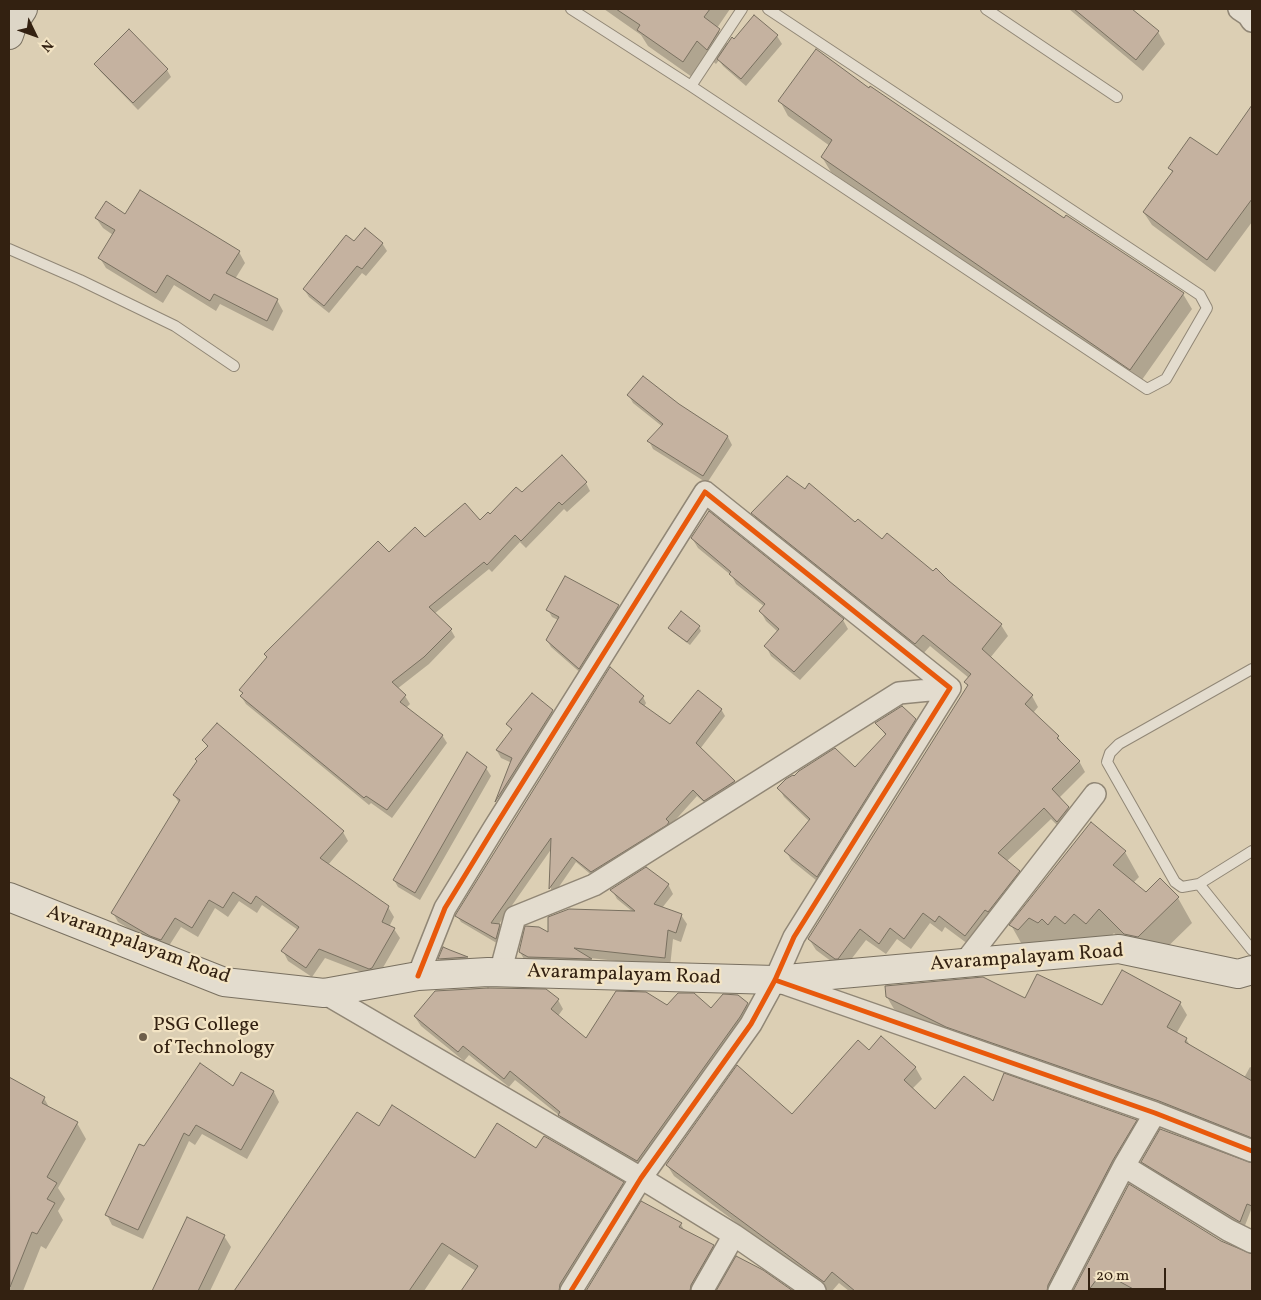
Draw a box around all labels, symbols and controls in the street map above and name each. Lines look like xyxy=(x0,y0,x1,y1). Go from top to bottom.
north arrow xyxy=(10,10,60,60)
text: N xyxy=(36,35,57,56)
street label: Avarampalayam Road xyxy=(43,902,233,990)
street label: Avarampalayam Road xyxy=(929,940,1125,978)
street label: Avarampalayam Road xyxy=(527,961,721,991)
place label: PSG College of Technology xyxy=(153,1014,275,1061)
marker: PSG College of Technology xyxy=(137,1031,149,1043)
scale bar xyxy=(1091,1258,1168,1290)
text: 20 m xyxy=(1096,1266,1129,1287)

